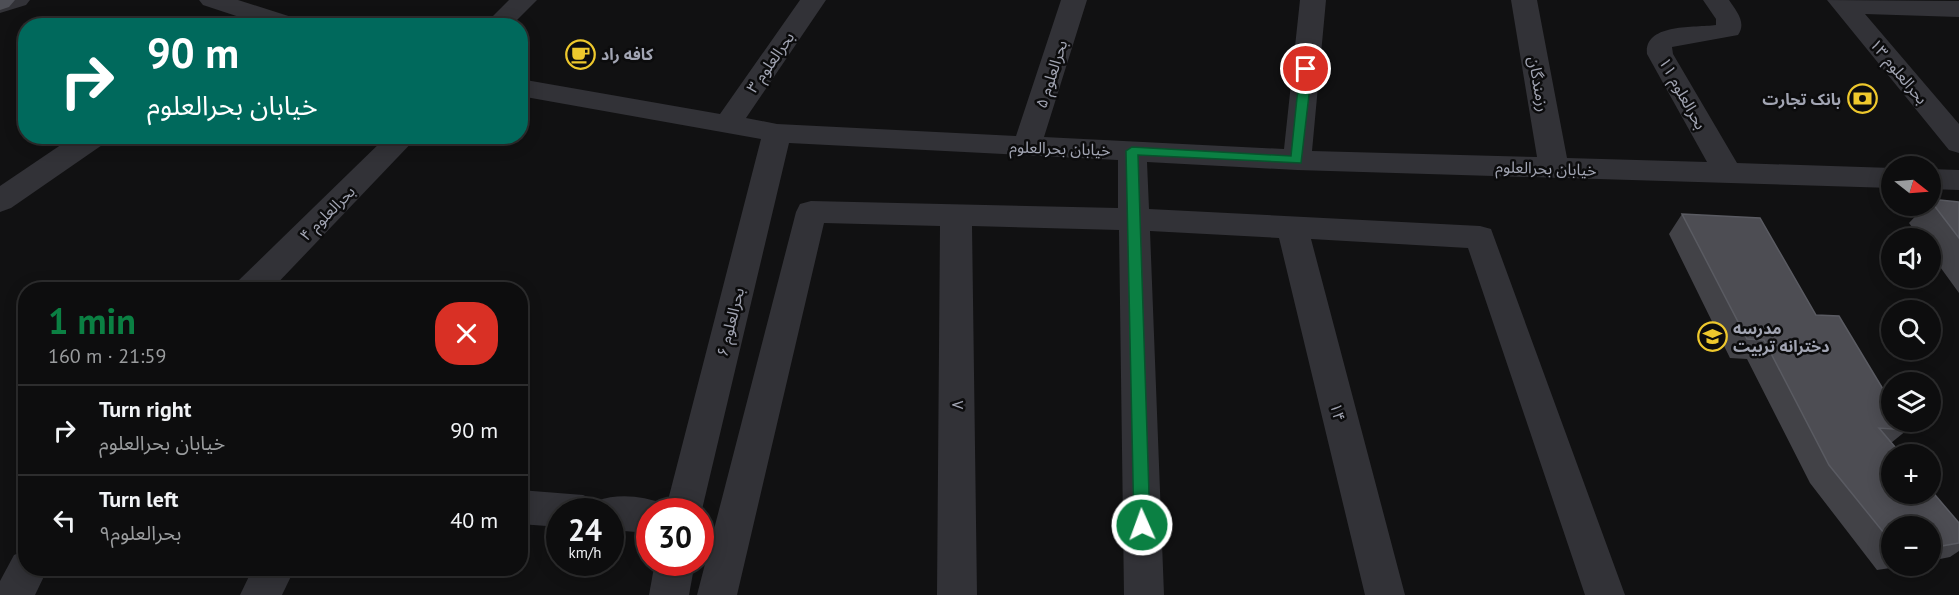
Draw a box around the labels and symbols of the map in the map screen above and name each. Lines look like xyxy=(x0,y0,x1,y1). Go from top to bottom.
street label: بحرالعلوم ۳ xyxy=(742,27,801,98)
street label: بحرالعلوم ۱۳ xyxy=(1864,34,1932,110)
street label: بحرالعلوم ۵ xyxy=(1031,37,1074,111)
cafe icon: کافه راد xyxy=(564,38,596,70)
pin xyxy=(1280,43,1331,94)
place label: کافه راد xyxy=(601,44,654,64)
street label: بحرالعلوم ۱۱ xyxy=(1652,53,1711,134)
street label: رزمندگان xyxy=(1524,55,1554,113)
bank icon: بانک تجارت xyxy=(1846,83,1878,115)
place label: بانک تجارت xyxy=(1762,89,1841,109)
street label: خیابان بحرالعلوم xyxy=(1009,136,1111,163)
street label: خیابان بحرالعلوم xyxy=(1495,156,1597,183)
north arrow xyxy=(1881,156,1941,216)
street label: بحرالعلوم ۴ xyxy=(295,181,361,247)
street label: بحرالعلوم ۶ xyxy=(712,285,751,359)
place label: مدرسه دخترانه تربیت xyxy=(1733,318,1829,356)
school or university icon: مدرسه دخترانه تربیت xyxy=(1696,321,1728,353)
street label: ۸ xyxy=(947,400,967,410)
street label: ۱۴ xyxy=(1326,401,1350,423)
position arrow xyxy=(1110,493,1174,557)
speed limit sign: 30 xyxy=(636,498,714,576)

